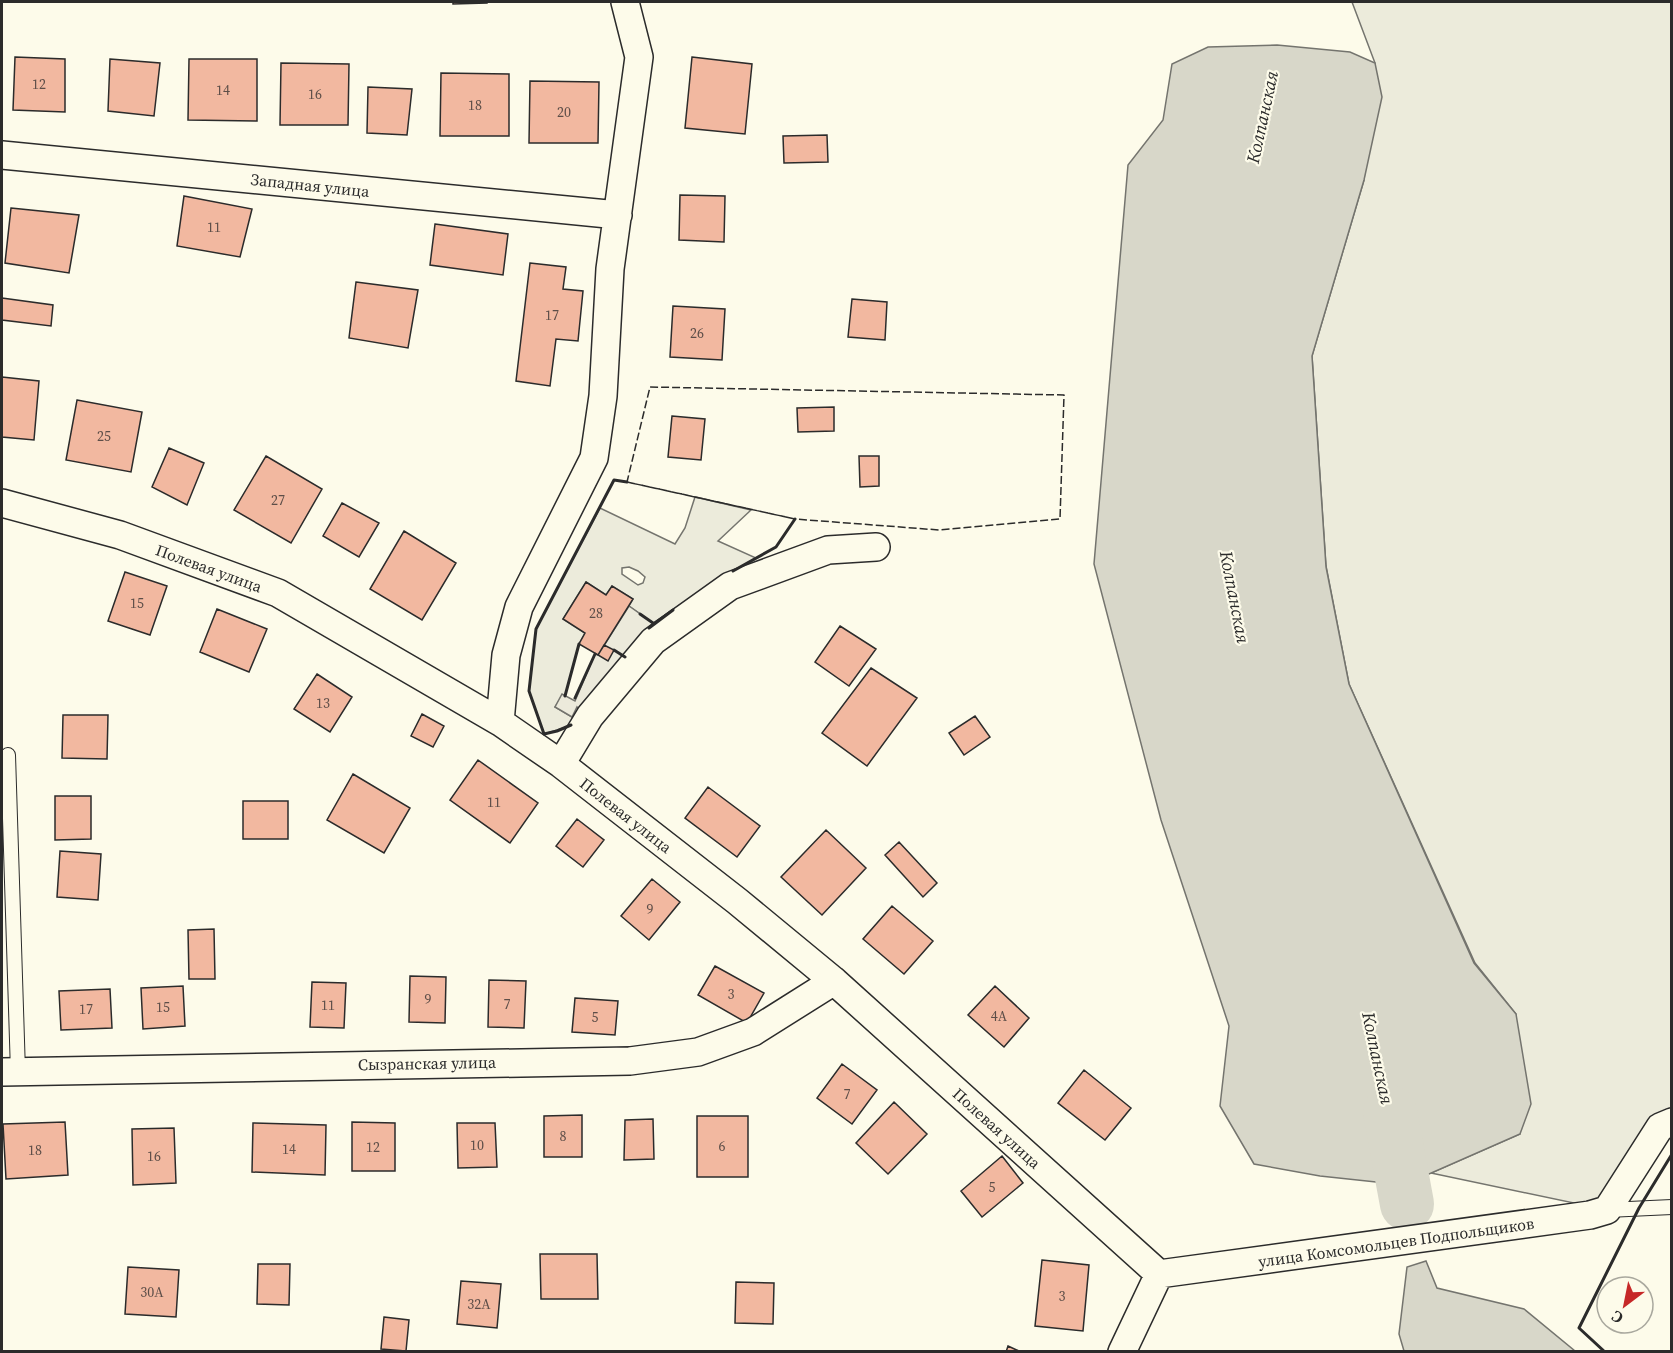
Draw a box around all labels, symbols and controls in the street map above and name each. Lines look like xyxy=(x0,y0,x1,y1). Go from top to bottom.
water label: Колпанская xyxy=(1240,69,1284,166)
house number: 12 xyxy=(32,74,46,94)
house number: 14 xyxy=(216,80,230,100)
house number: 16 xyxy=(308,84,322,104)
house number: 18 xyxy=(468,95,482,115)
house number: 20 xyxy=(557,102,571,122)
street label: Западная улица xyxy=(249,168,371,202)
house number: 11 xyxy=(207,217,221,237)
house number: 17 xyxy=(545,305,559,325)
house number: 26 xyxy=(690,323,704,343)
house number: 25 xyxy=(97,426,111,446)
house number: 27 xyxy=(271,490,285,510)
street label: Полевая улица xyxy=(153,539,266,598)
water label: Колпанская xyxy=(1214,548,1256,645)
house number: 15 xyxy=(130,593,144,613)
house number: 28 xyxy=(589,603,603,623)
house number: 13 xyxy=(316,693,330,713)
street label: Полевая улица xyxy=(575,772,677,859)
house number: 11 xyxy=(487,792,501,812)
house number: 9 xyxy=(647,899,654,919)
house number: 3 xyxy=(728,984,735,1004)
house number: 9 xyxy=(425,989,432,1009)
house number: 7 xyxy=(504,994,511,1014)
house number: 11 xyxy=(321,995,335,1015)
house number: 15 xyxy=(156,997,170,1017)
house number: 17 xyxy=(79,999,93,1019)
house number: 4А xyxy=(991,1006,1008,1026)
house number: 5 xyxy=(592,1007,599,1027)
water label: Колпанская xyxy=(1356,1009,1400,1106)
street label: Сызранская улица xyxy=(358,1051,497,1075)
street label: Полевая улица xyxy=(948,1083,1046,1174)
house number: 7 xyxy=(844,1084,851,1104)
house number: 8 xyxy=(560,1126,567,1146)
house number: 10 xyxy=(470,1135,484,1155)
house number: 6 xyxy=(719,1136,726,1156)
house number: 12 xyxy=(366,1137,380,1157)
house number: 14 xyxy=(282,1139,296,1159)
house number: 18 xyxy=(28,1140,42,1160)
house number: 16 xyxy=(147,1146,161,1166)
house number: 5 xyxy=(989,1177,996,1197)
street label: улица Комсомольцев Подпольщиков xyxy=(1257,1212,1535,1272)
north arrow xyxy=(1595,1275,1655,1335)
house number: 30А xyxy=(140,1282,164,1302)
house number: 3 xyxy=(1059,1286,1066,1306)
house number: 32А xyxy=(467,1294,491,1314)
text: С xyxy=(1607,1306,1627,1330)

